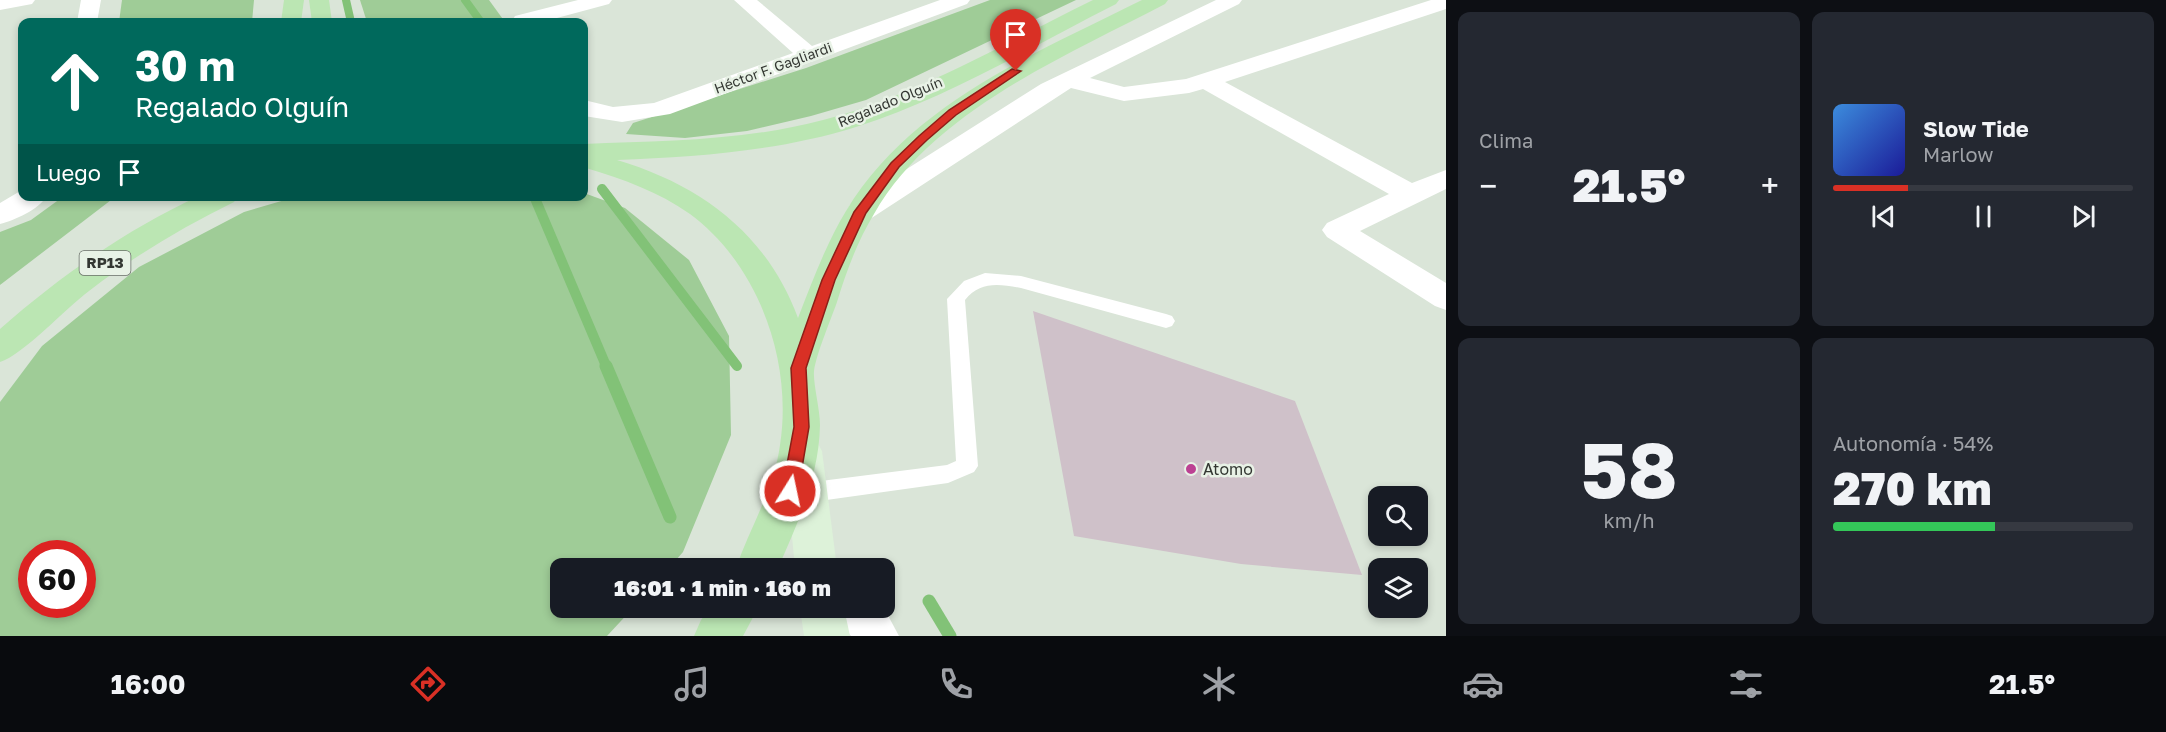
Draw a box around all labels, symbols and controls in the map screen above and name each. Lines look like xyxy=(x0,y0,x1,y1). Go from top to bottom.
pin xyxy=(990,9,1041,71)
icon: arrive xyxy=(999,18,1032,51)
street label: Héctor F. Gagliardi xyxy=(712,38,834,97)
text: 30 m xyxy=(135,40,235,90)
icon: ahead xyxy=(36,42,114,120)
street label: Regalado Olguín xyxy=(835,73,944,130)
text: Regalado Olguín xyxy=(135,91,349,123)
text: Slow Tide xyxy=(1923,115,2029,142)
text: Clima xyxy=(1479,128,1533,152)
text: Marlow xyxy=(1923,142,1994,166)
icon: arrive xyxy=(113,156,146,189)
text: 21.5° xyxy=(1573,158,1685,212)
text: Luego xyxy=(36,159,101,186)
text: − xyxy=(1479,166,1497,205)
text: + xyxy=(1761,166,1779,205)
icon: previous xyxy=(1867,200,1900,233)
icon: pause xyxy=(1967,200,2000,233)
icon: next xyxy=(2067,200,2100,233)
road number: RP13 xyxy=(80,251,130,275)
text: 58 xyxy=(1580,422,1678,515)
text: Autonomía · 54% xyxy=(1833,431,1993,455)
position arrow xyxy=(758,459,822,523)
place label: Atomo xyxy=(1203,459,1253,479)
text: 270 km xyxy=(1833,461,1992,515)
marker: Atomo xyxy=(1184,462,1198,476)
map controls xyxy=(1368,486,1428,618)
button: search xyxy=(1368,486,1428,546)
text: km/h xyxy=(1604,508,1654,532)
speed limit sign: 60 xyxy=(18,540,96,618)
button: layers xyxy=(1368,558,1428,618)
text: 16:01 · 1 min · 160 m xyxy=(614,574,831,601)
icon: directions xyxy=(407,663,449,705)
icon: music xyxy=(671,663,713,705)
icon: phone xyxy=(935,663,977,705)
icon: climate xyxy=(1198,663,1240,705)
icon: car xyxy=(1462,663,1504,705)
icon: filters xyxy=(1725,663,1767,705)
text: 16:00 xyxy=(111,668,186,700)
text: 21.5° xyxy=(1989,668,2055,700)

